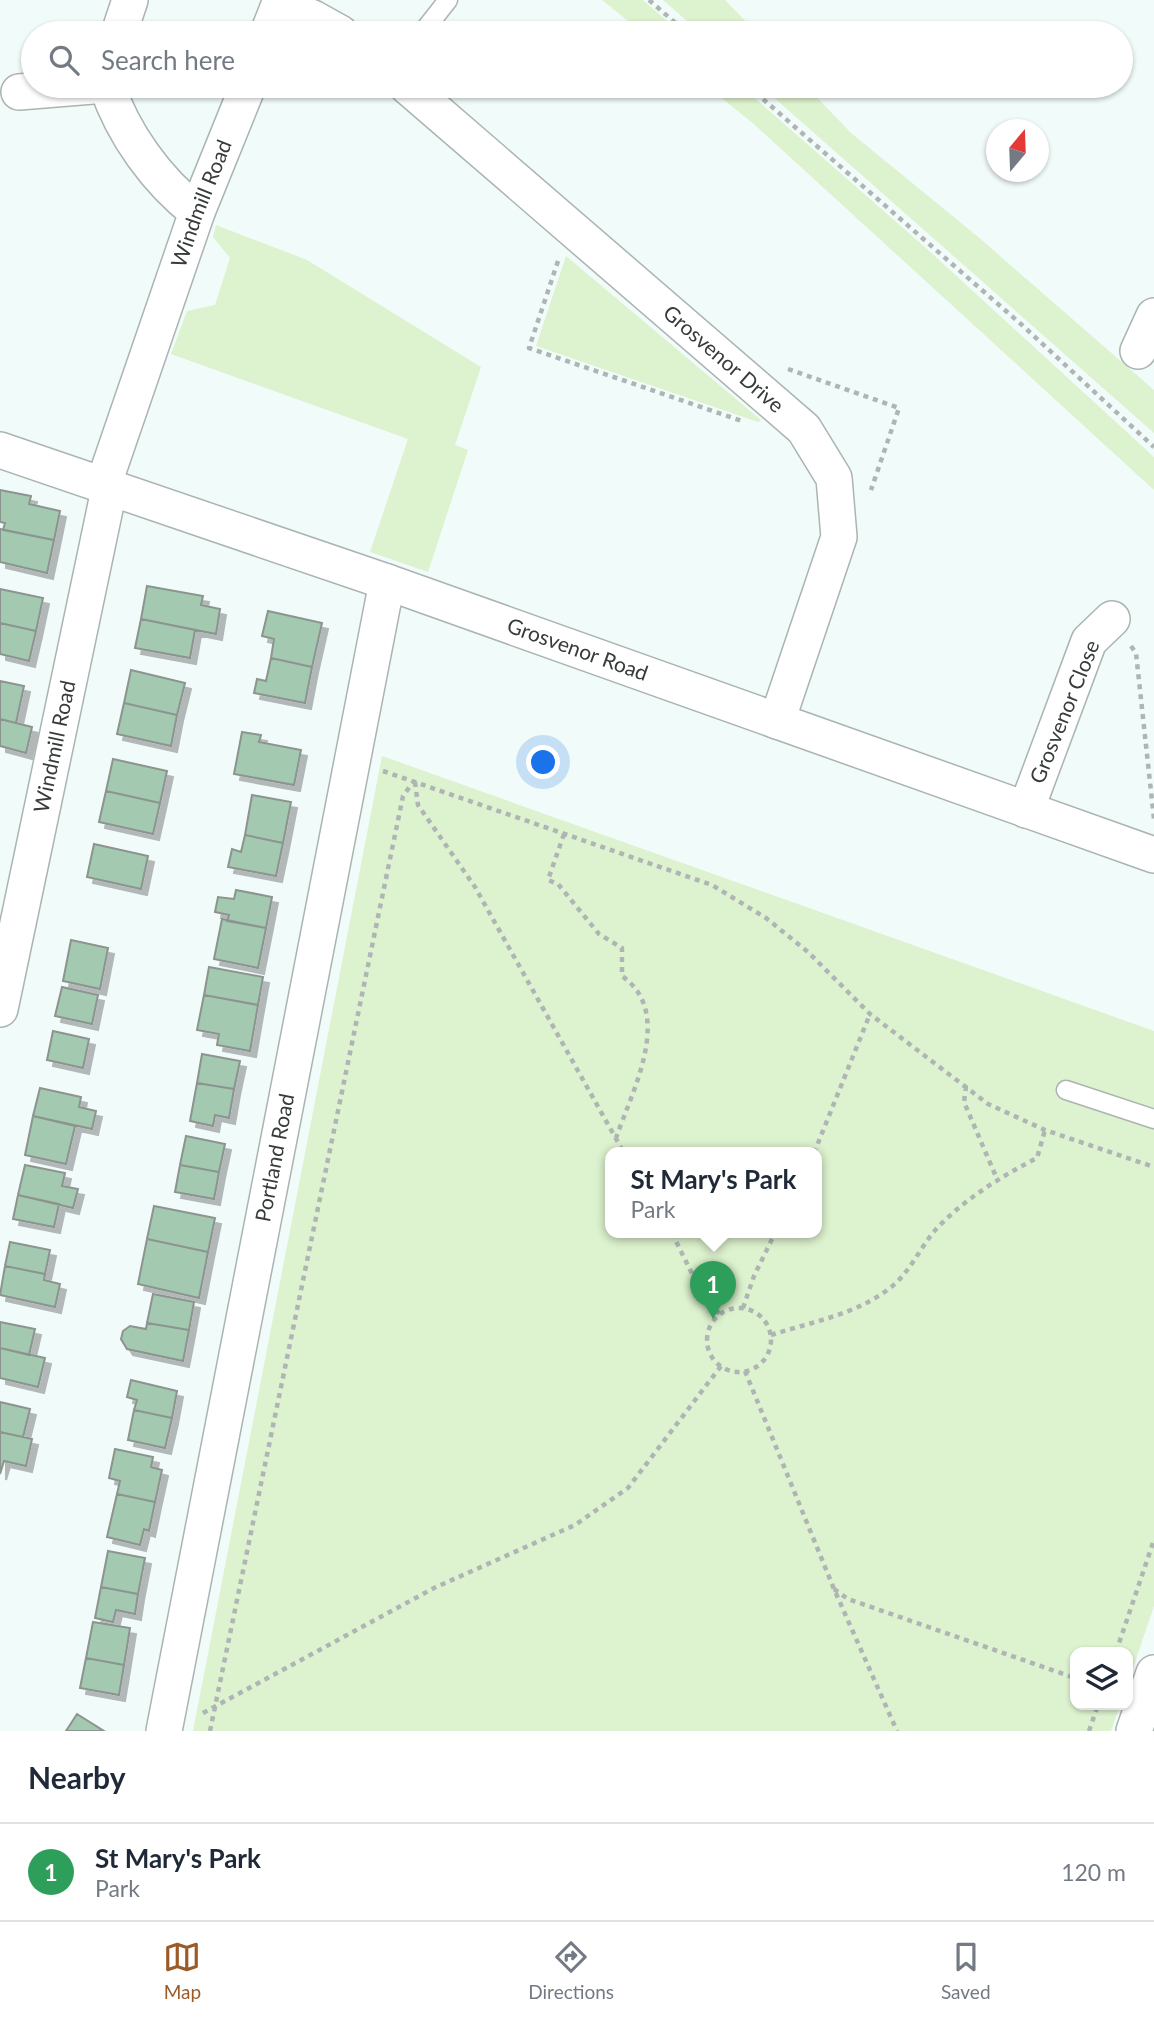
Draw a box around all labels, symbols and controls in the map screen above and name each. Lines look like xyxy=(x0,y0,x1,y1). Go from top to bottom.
search box xyxy=(21,21,1133,98)
icon: search xyxy=(45,41,83,79)
text: Search here xyxy=(101,44,235,76)
north arrow xyxy=(986,119,1049,182)
street label: Windmill Road xyxy=(165,136,236,270)
street label: Grosvenor Drive xyxy=(659,299,790,417)
street label: Grosvenor Road xyxy=(504,612,652,685)
street label: Grosvenor Close xyxy=(1024,636,1104,787)
street label: Windmill Road xyxy=(28,678,80,815)
your location xyxy=(526,745,560,779)
street label: Portland Road xyxy=(249,1091,298,1224)
popup xyxy=(605,1147,822,1238)
text: St Mary's Park xyxy=(631,1163,796,1195)
text: Park xyxy=(631,1195,675,1223)
pin: 1 xyxy=(690,1261,736,1319)
map controls xyxy=(1070,1647,1133,1710)
button: layers xyxy=(1070,1647,1133,1710)
text: Nearby xyxy=(28,1759,126,1795)
text: St Mary's Park xyxy=(95,1842,261,1874)
text: 1 xyxy=(44,1858,58,1886)
text: 120 m xyxy=(1061,1858,1126,1886)
text: Park xyxy=(95,1874,140,1902)
tab: Map xyxy=(163,1938,201,2003)
tab: Directions xyxy=(528,1938,614,2003)
tab: Saved xyxy=(941,1938,991,2003)

